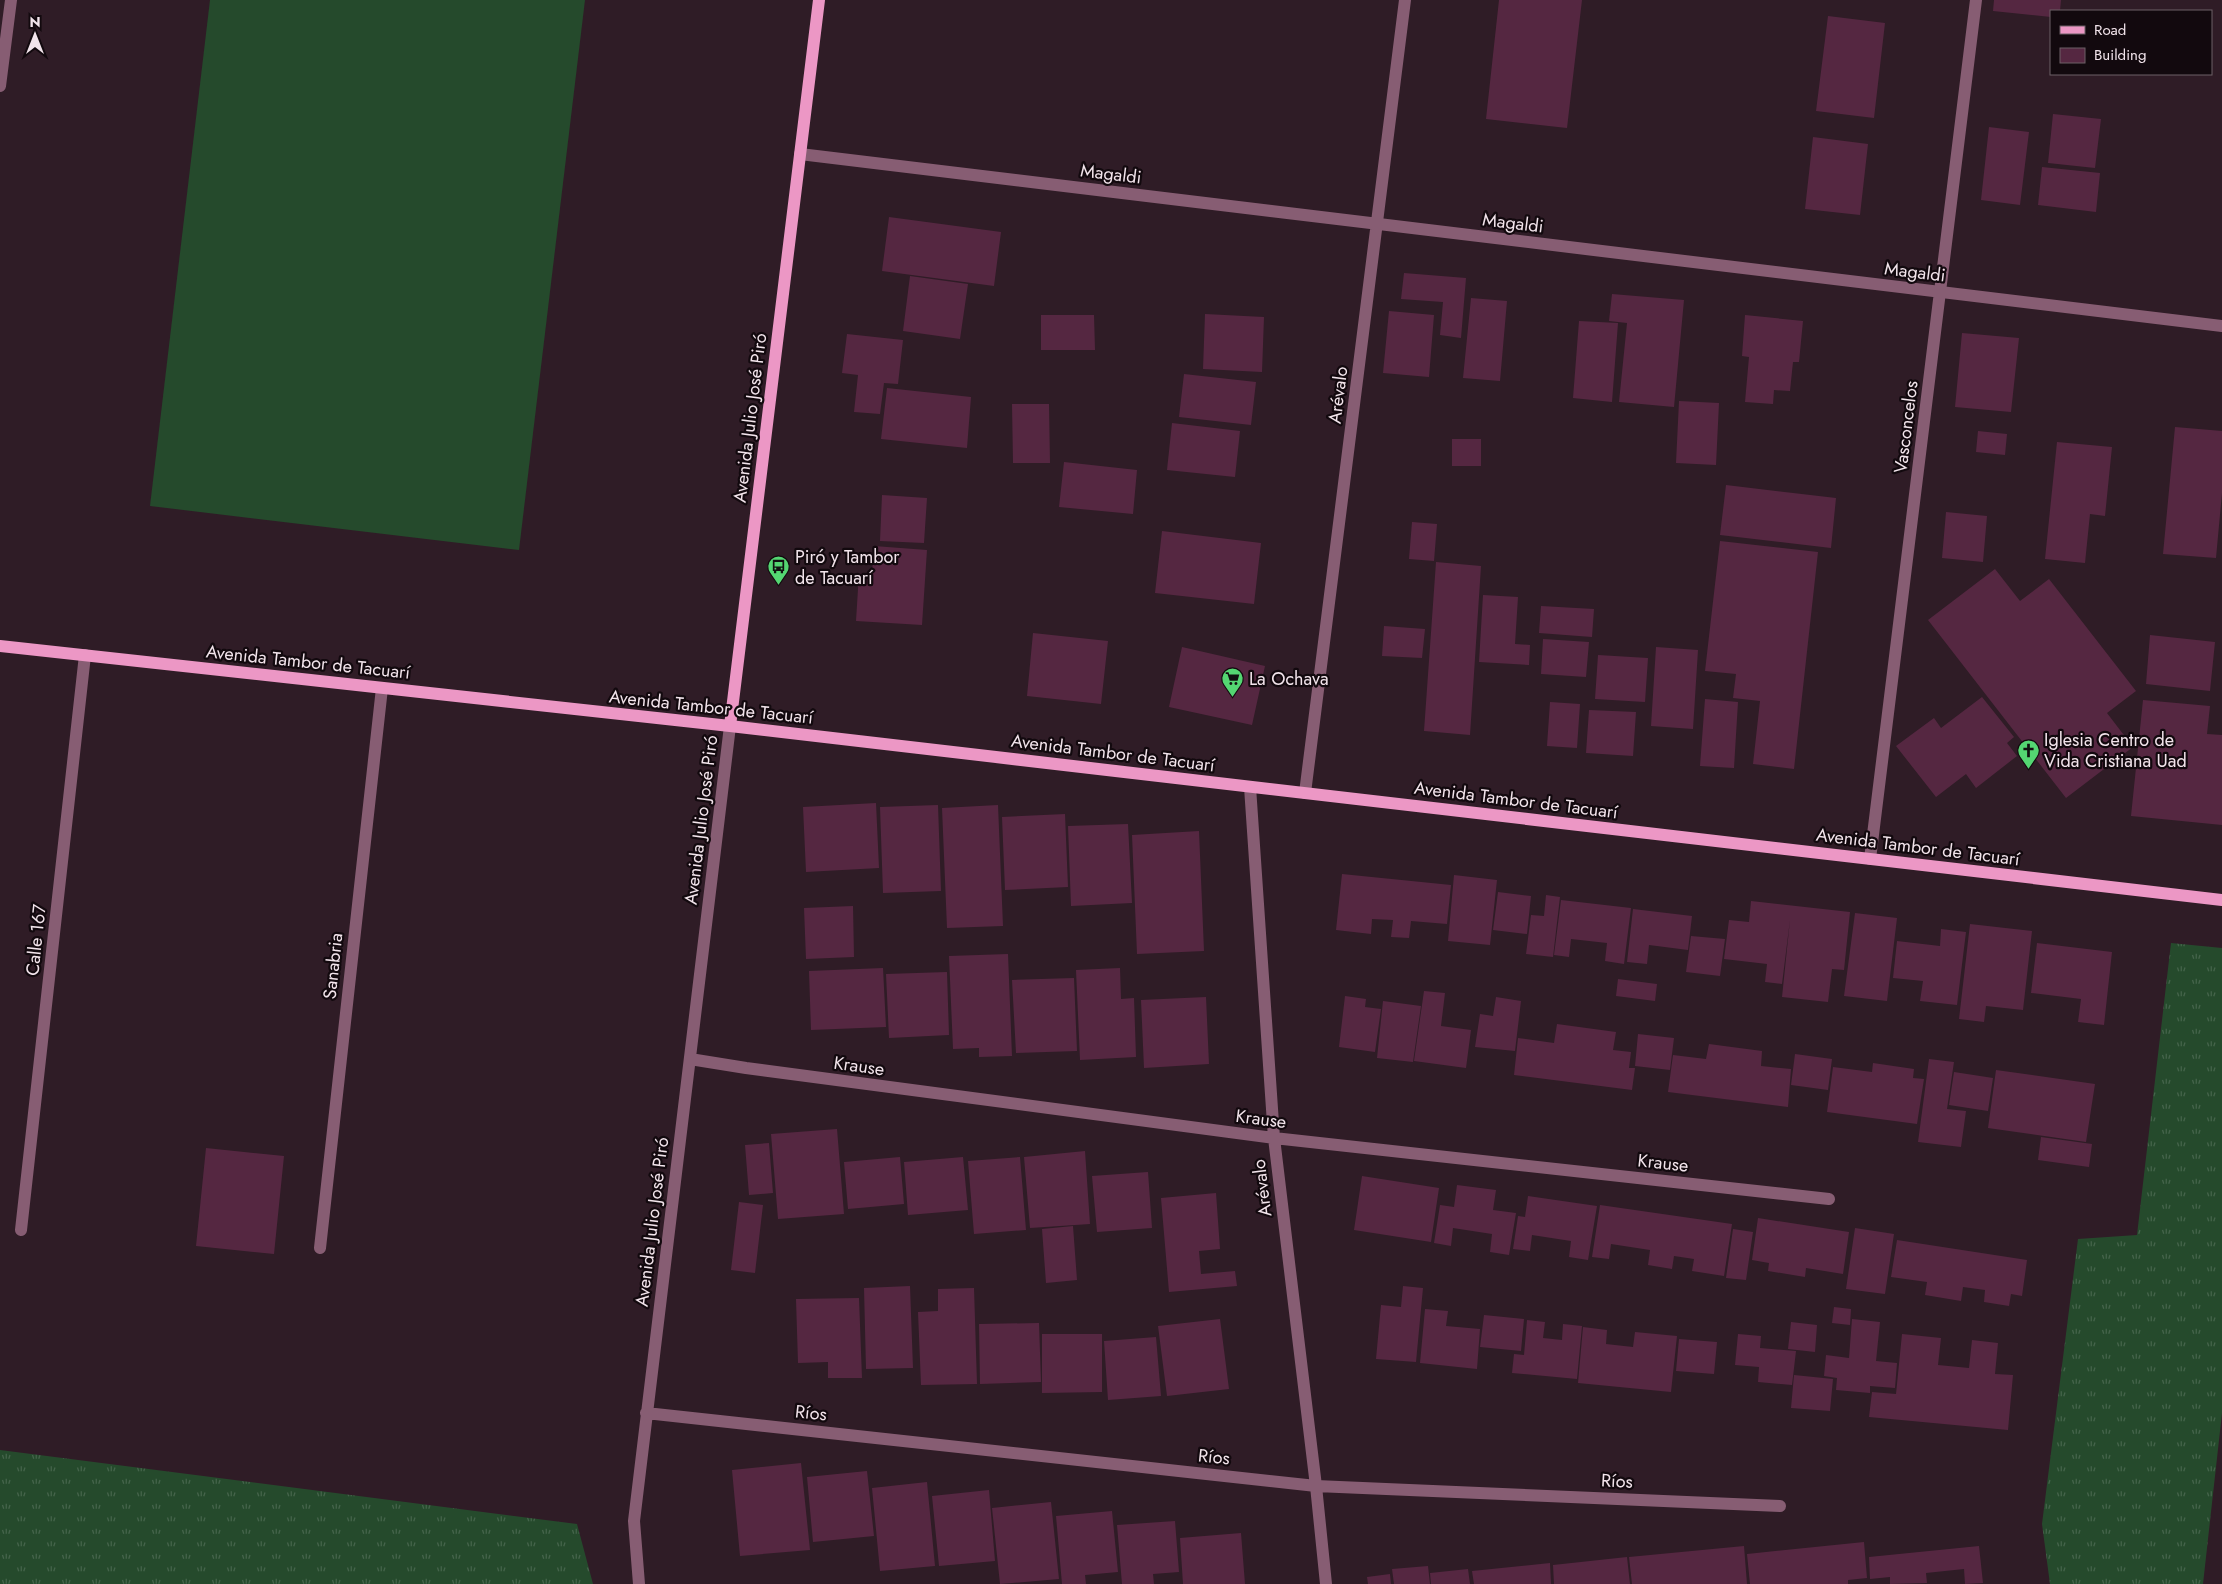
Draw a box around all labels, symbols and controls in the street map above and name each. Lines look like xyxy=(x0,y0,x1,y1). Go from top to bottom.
north arrow xyxy=(10,10,60,60)
legend xyxy=(2050,10,2212,75)
text: N xyxy=(29,12,41,32)
text: Road xyxy=(2094,19,2126,41)
text: Building xyxy=(2094,44,2146,66)
street label: Magaldi xyxy=(1079,157,1143,191)
street label: Magaldi xyxy=(1481,206,1545,240)
street label: Magaldi xyxy=(1883,255,1947,289)
street label: Avenida Julio José Piró xyxy=(727,332,773,504)
street label: Arévalo xyxy=(1322,365,1354,425)
street label: Vasconcelos xyxy=(1887,379,1925,475)
place label: Piró y Tambor de Tacuarí xyxy=(795,544,900,591)
bus stop icon: Piró y Tambor de Tacuarí xyxy=(767,555,791,586)
street label: Avenida Tambor de Tacuarí xyxy=(205,638,413,686)
place label: La Ochava xyxy=(1249,666,1329,692)
supermarket icon: La Ochava xyxy=(1221,667,1245,698)
street label: Avenida Tambor de Tacuarí xyxy=(608,683,816,731)
place label: Iglesia Centro de Vida Cristiana Uad xyxy=(2044,727,2187,774)
street label: Avenida Tambor de Tacuarí xyxy=(1010,728,1218,779)
street label: Avenida Julio José Piró xyxy=(678,734,724,906)
church icon: Iglesia Centro de Vida Cristiana Uad xyxy=(2016,738,2040,769)
street label: Avenida Tambor de Tacuarí xyxy=(1413,775,1621,826)
street label: Avenida Tambor de Tacuarí xyxy=(1815,822,2023,873)
street label: Calle 167 xyxy=(19,902,53,977)
street label: Sanabria xyxy=(317,932,349,1000)
street label: Krause xyxy=(832,1050,886,1082)
street label: Krause xyxy=(1234,1103,1288,1135)
street label: Avenida Julio José Piró xyxy=(629,1136,675,1308)
street label: Krause xyxy=(1636,1147,1690,1179)
street label: Arévalo xyxy=(1246,1158,1278,1218)
street label: Ríos xyxy=(794,1398,828,1428)
street label: Ríos xyxy=(1197,1442,1231,1472)
street label: Ríos xyxy=(1600,1467,1634,1495)

